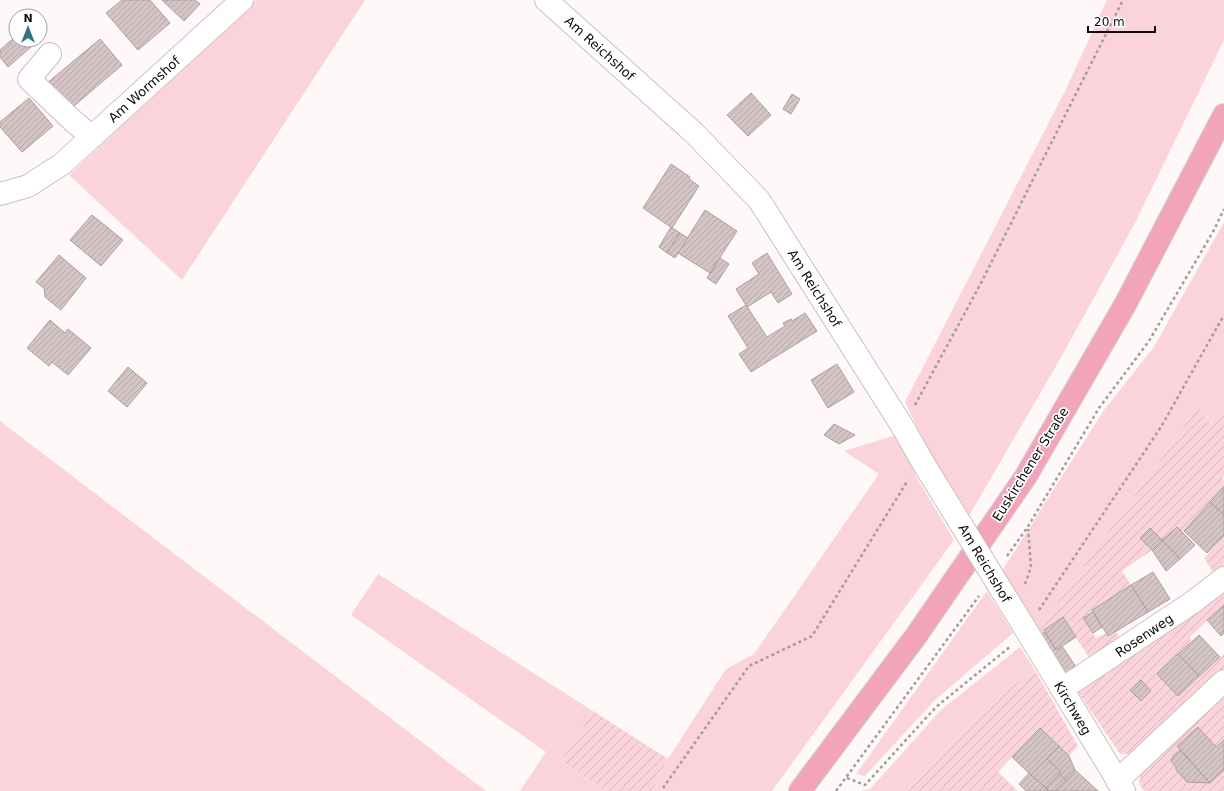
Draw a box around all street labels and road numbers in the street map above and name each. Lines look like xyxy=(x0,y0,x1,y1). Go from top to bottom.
street label: Am Reichshof xyxy=(562,13,638,84)
street label: Am Wormshof xyxy=(105,53,183,125)
street label: Am Reichshof xyxy=(785,247,845,330)
street label: Euskirchener Straße xyxy=(989,405,1072,524)
street label: Am Reichshof xyxy=(955,521,1014,605)
street label: Rosenweg xyxy=(1113,611,1176,660)
street label: Kirchweg xyxy=(1051,679,1094,738)

